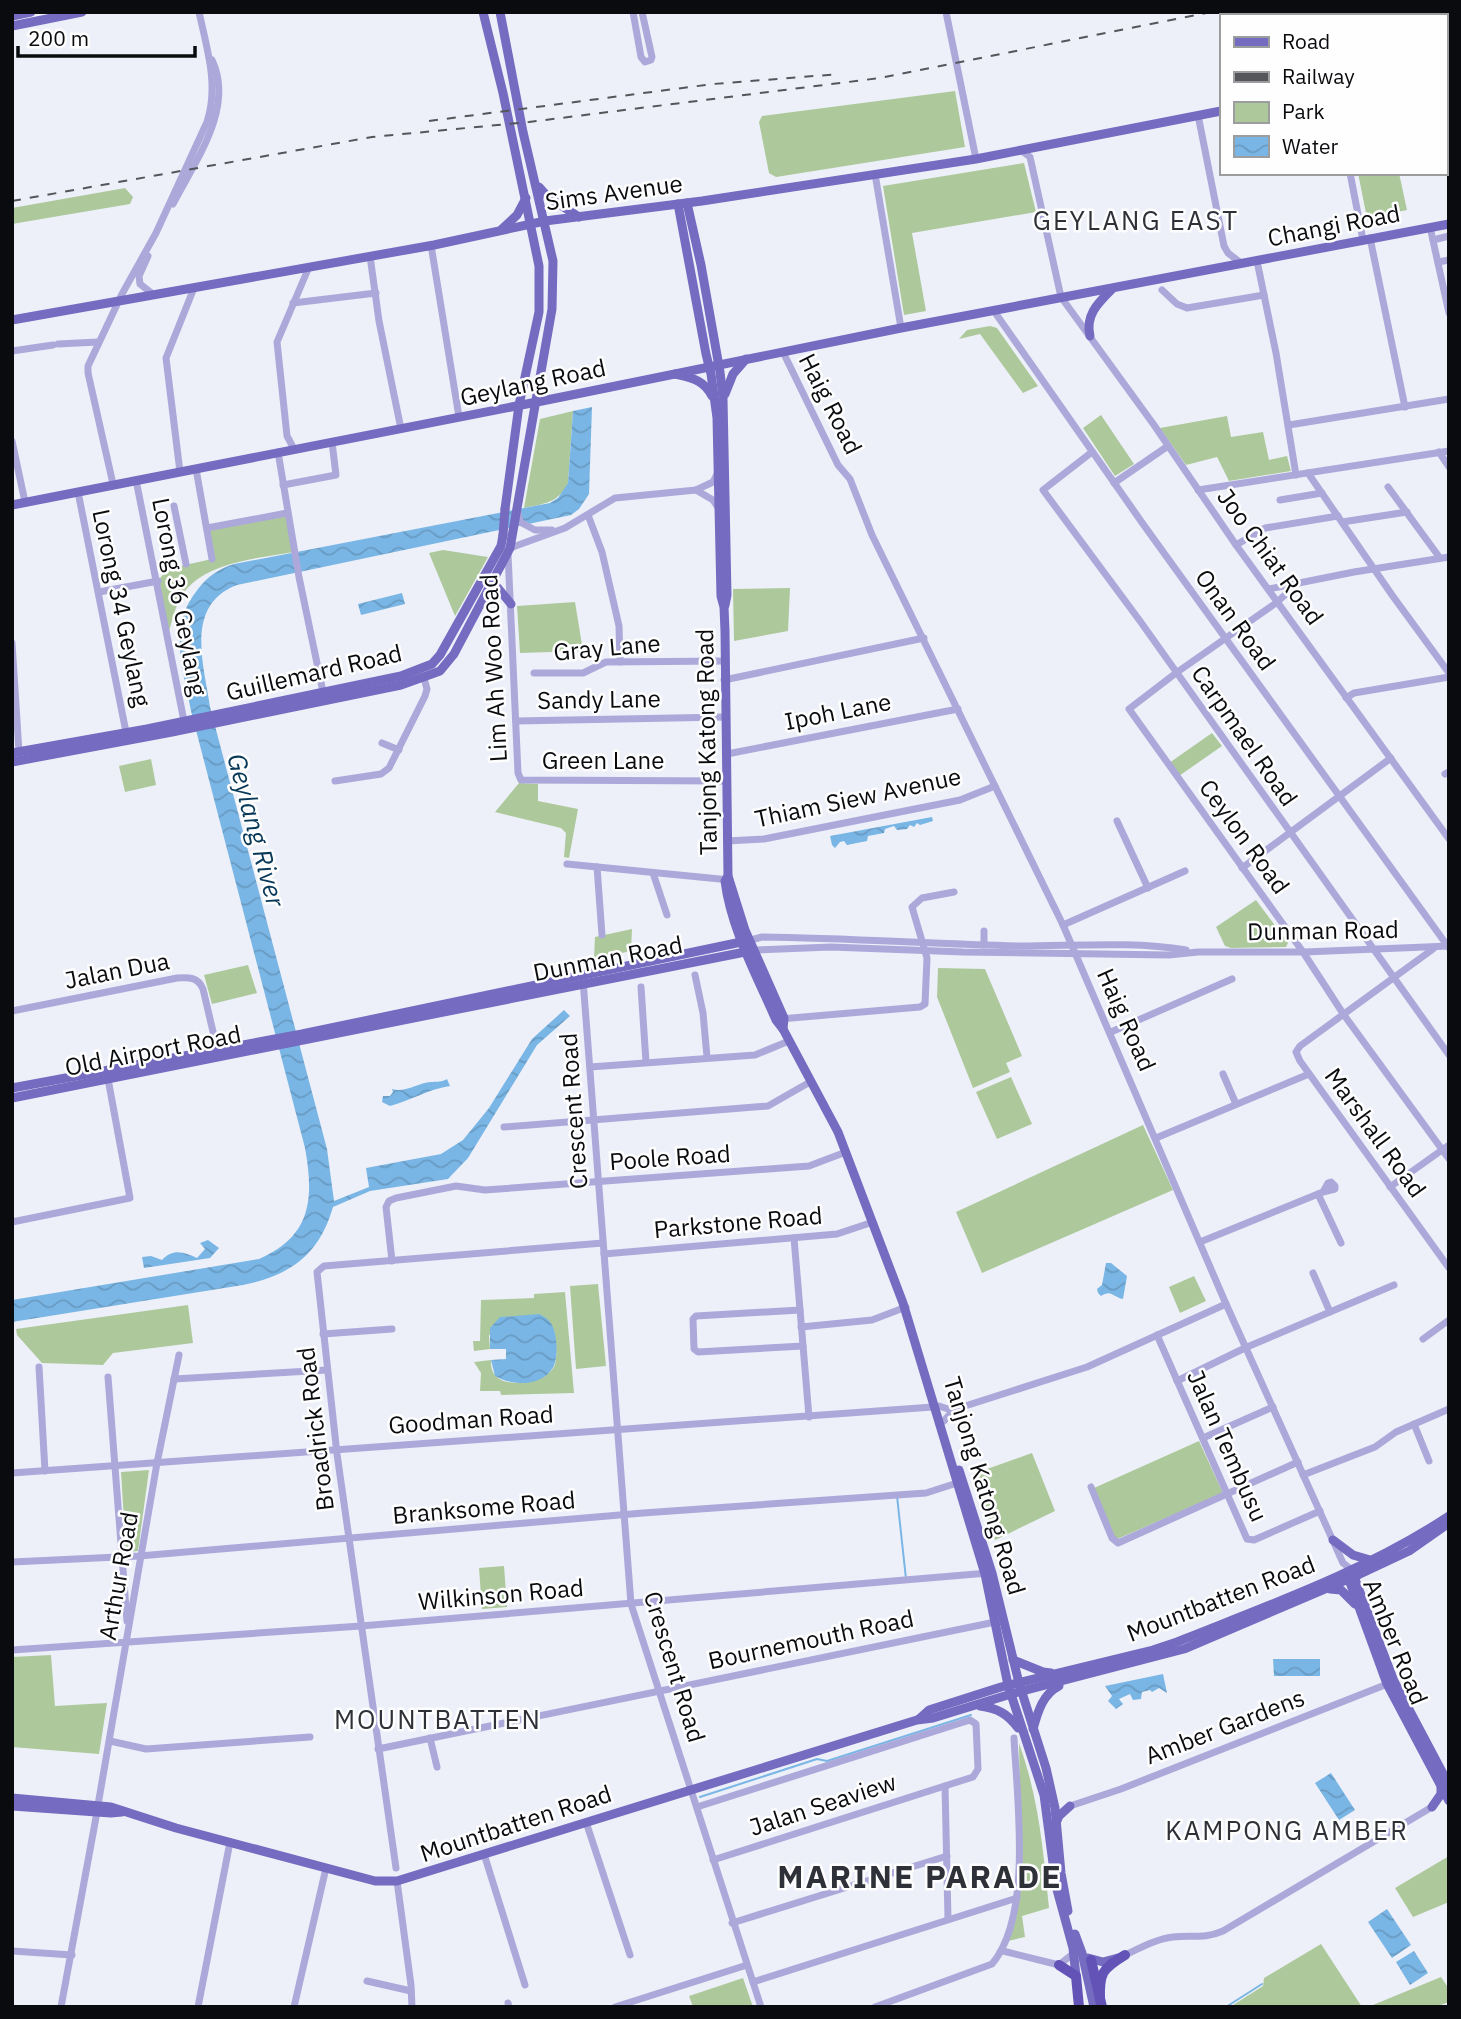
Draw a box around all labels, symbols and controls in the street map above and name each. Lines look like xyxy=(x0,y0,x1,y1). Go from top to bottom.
scale bar xyxy=(18,14,194,58)
legend xyxy=(1220,14,1447,175)
text: 200 m xyxy=(28,24,89,52)
text: Road xyxy=(1282,27,1330,55)
text: Railway xyxy=(1282,62,1355,90)
text: Park xyxy=(1282,97,1325,125)
text: Water xyxy=(1282,132,1339,160)
street label: Sims Avenue xyxy=(543,167,685,217)
street label: Changi Road xyxy=(1265,196,1403,254)
district label: GEYLANG EAST xyxy=(1033,203,1239,237)
street label: Haig Road xyxy=(792,348,870,460)
street label: Geylang Road xyxy=(457,351,609,413)
street label: Joo Chiat Road xyxy=(1210,482,1331,631)
street label: Lorong 36 Geylang xyxy=(145,495,215,699)
street label: Lorong 34 Geylang xyxy=(85,506,159,710)
street label: Onan Road xyxy=(1188,562,1283,677)
street label: Lim Ah Woo Road xyxy=(472,573,514,763)
street label: Gray Lane xyxy=(552,626,662,668)
street label: Tanjong Katong Road xyxy=(688,629,724,856)
street label: Guillemard Road xyxy=(223,636,405,708)
street label: Carpmael Road xyxy=(1184,659,1305,812)
street label: Sandy Lane xyxy=(537,682,661,716)
street label: Ipoh Lane xyxy=(782,685,894,737)
street label: Green Lane xyxy=(542,744,664,776)
water label: Geylang River xyxy=(220,749,294,912)
street label: Thiam Siew Avenue xyxy=(752,760,964,835)
street label: Ceylon Road xyxy=(1192,773,1297,900)
street label: Dunman Road xyxy=(1247,913,1399,947)
street label: Dunman Road xyxy=(530,928,685,988)
street label: Jalan Dua xyxy=(62,944,172,996)
street label: Haig Road xyxy=(1090,963,1164,1076)
street label: Old Airport Road xyxy=(62,1017,244,1083)
street label: Crescent Road xyxy=(552,1032,594,1190)
street label: Marshall Road xyxy=(1318,1061,1434,1204)
street label: Poole Road xyxy=(608,1137,732,1177)
street label: Parkstone Road xyxy=(652,1199,824,1245)
street label: Broadrick Road xyxy=(289,1345,341,1513)
street label: Jalan Tembusu xyxy=(1180,1365,1276,1526)
street label: Tanjong Katong Road xyxy=(937,1373,1033,1599)
street label: Goodman Road xyxy=(387,1397,555,1441)
street label: Branksome Road xyxy=(391,1483,577,1531)
street label: Arthur Road xyxy=(91,1509,145,1642)
street label: Mountbatten Road xyxy=(1122,1547,1320,1649)
street label: Wilkinson Road xyxy=(417,1571,585,1617)
street label: Amber Road xyxy=(1356,1574,1436,1709)
street label: Crescent Road xyxy=(637,1587,713,1746)
street label: Bournemouth Road xyxy=(705,1602,916,1676)
street label: Amber Gardens xyxy=(1140,1681,1309,1771)
district label: MOUNTBATTEN xyxy=(334,1702,542,1736)
street label: Jalan Seaview xyxy=(745,1765,900,1843)
street label: Mountbatten Road xyxy=(416,1777,616,1869)
district label: KAMPONG AMBER xyxy=(1165,1813,1409,1847)
district label: MARINE PARADE xyxy=(777,1855,1063,1897)

